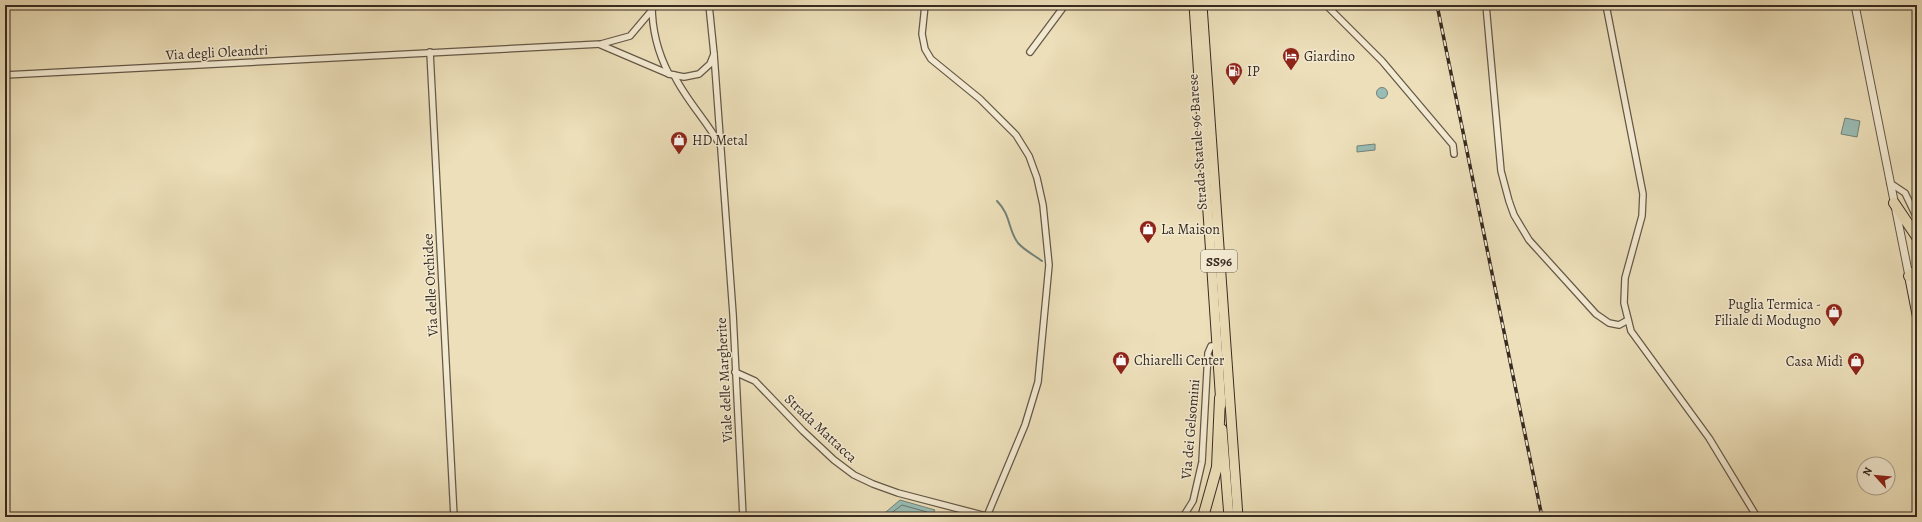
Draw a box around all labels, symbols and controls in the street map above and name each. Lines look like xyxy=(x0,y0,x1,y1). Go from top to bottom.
street label: Via degli Oleandri xyxy=(164,40,269,65)
hotel icon: Giardino xyxy=(1281,46,1301,71)
place label: Giardino xyxy=(1304,47,1355,66)
fuel station icon: IP xyxy=(1224,61,1244,86)
place label: IP xyxy=(1247,62,1260,81)
street label: Strada Statale 96 Barese xyxy=(1183,73,1212,211)
shop icon: HD Metal xyxy=(669,130,689,155)
place label: HD Metal xyxy=(692,131,748,150)
shop icon: La Maison xyxy=(1138,219,1158,244)
place label: La Maison xyxy=(1161,220,1220,239)
street label: Via delle Orchidee xyxy=(418,233,443,338)
road number: SS96 xyxy=(1201,250,1237,272)
place label: Puglia Termica - Filiale di Modugno xyxy=(1714,295,1821,330)
shop icon: Puglia Termica - Filiale di Modugno xyxy=(1824,302,1844,327)
street label: Viale delle Margherite xyxy=(712,317,737,444)
shop icon: Chiarelli Center xyxy=(1111,350,1131,375)
place label: Chiarelli Center xyxy=(1134,351,1225,370)
shop icon: Casa Midì xyxy=(1846,351,1866,376)
place label: Casa Midì xyxy=(1786,352,1843,371)
street label: Via dei Gelsomini xyxy=(1177,378,1204,481)
street label: Strada Mattacca xyxy=(780,390,861,467)
north arrow xyxy=(1856,456,1896,496)
text: N xyxy=(1859,465,1876,479)

